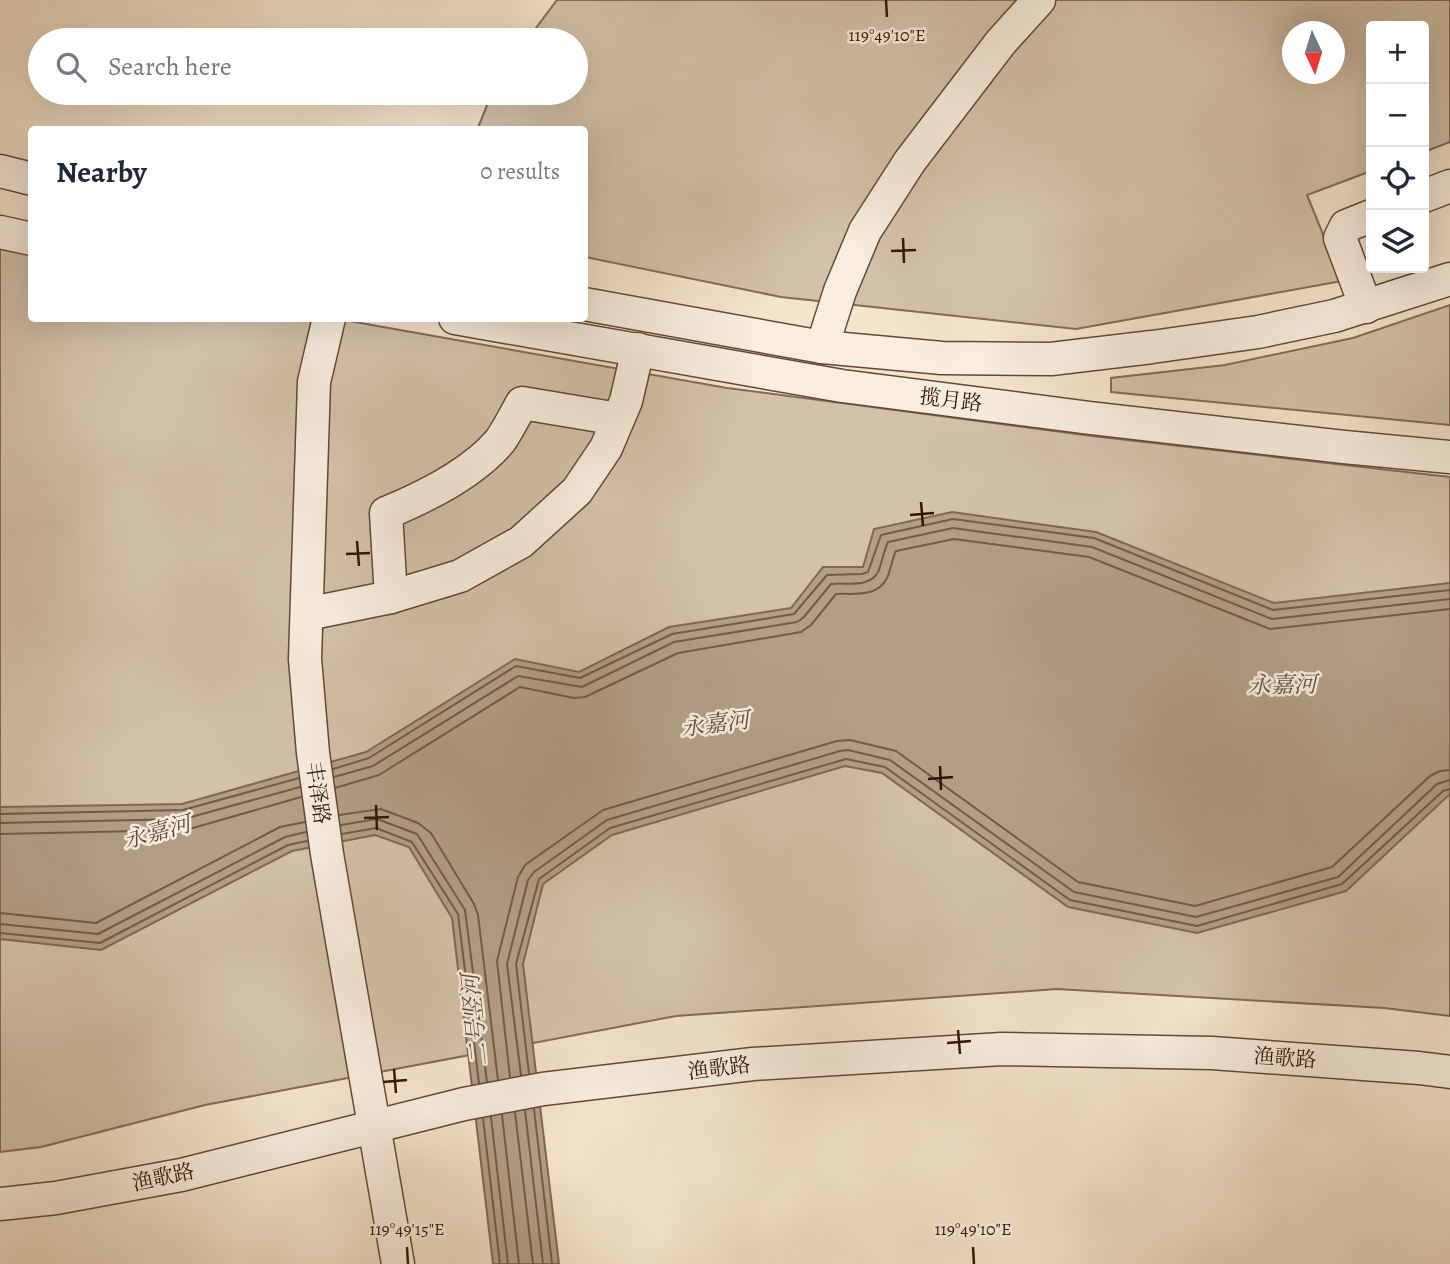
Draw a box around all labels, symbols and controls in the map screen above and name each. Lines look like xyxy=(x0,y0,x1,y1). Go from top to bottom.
north arrow xyxy=(1282,21,1345,84)
map controls xyxy=(1366,21,1429,273)
button: + xyxy=(1366,21,1429,84)
text: 119°49'10"E xyxy=(848,23,926,47)
search box xyxy=(28,28,588,105)
icon: search xyxy=(52,48,90,86)
text: Search here xyxy=(108,49,232,84)
button: − xyxy=(1366,84,1429,147)
button: locate xyxy=(1366,147,1429,210)
text: Nearby xyxy=(56,152,147,192)
text: 0 results xyxy=(480,156,560,187)
button: layers xyxy=(1366,210,1429,273)
street label: 揽月路 xyxy=(918,382,984,418)
water label: 永嘉河 xyxy=(1247,669,1321,701)
water label: 永嘉河 xyxy=(679,704,755,744)
street label: 丰泽路 xyxy=(300,760,336,826)
water label: 永嘉河 xyxy=(120,807,198,856)
water label: 二号竖河 xyxy=(454,969,495,1067)
street label: 渔歌路 xyxy=(1253,1042,1317,1074)
street label: 渔歌路 xyxy=(686,1050,752,1086)
street label: 渔歌路 xyxy=(129,1157,197,1197)
text: 119°49'15"E xyxy=(369,1217,445,1241)
text: 119°49'10"E xyxy=(934,1217,1012,1241)

